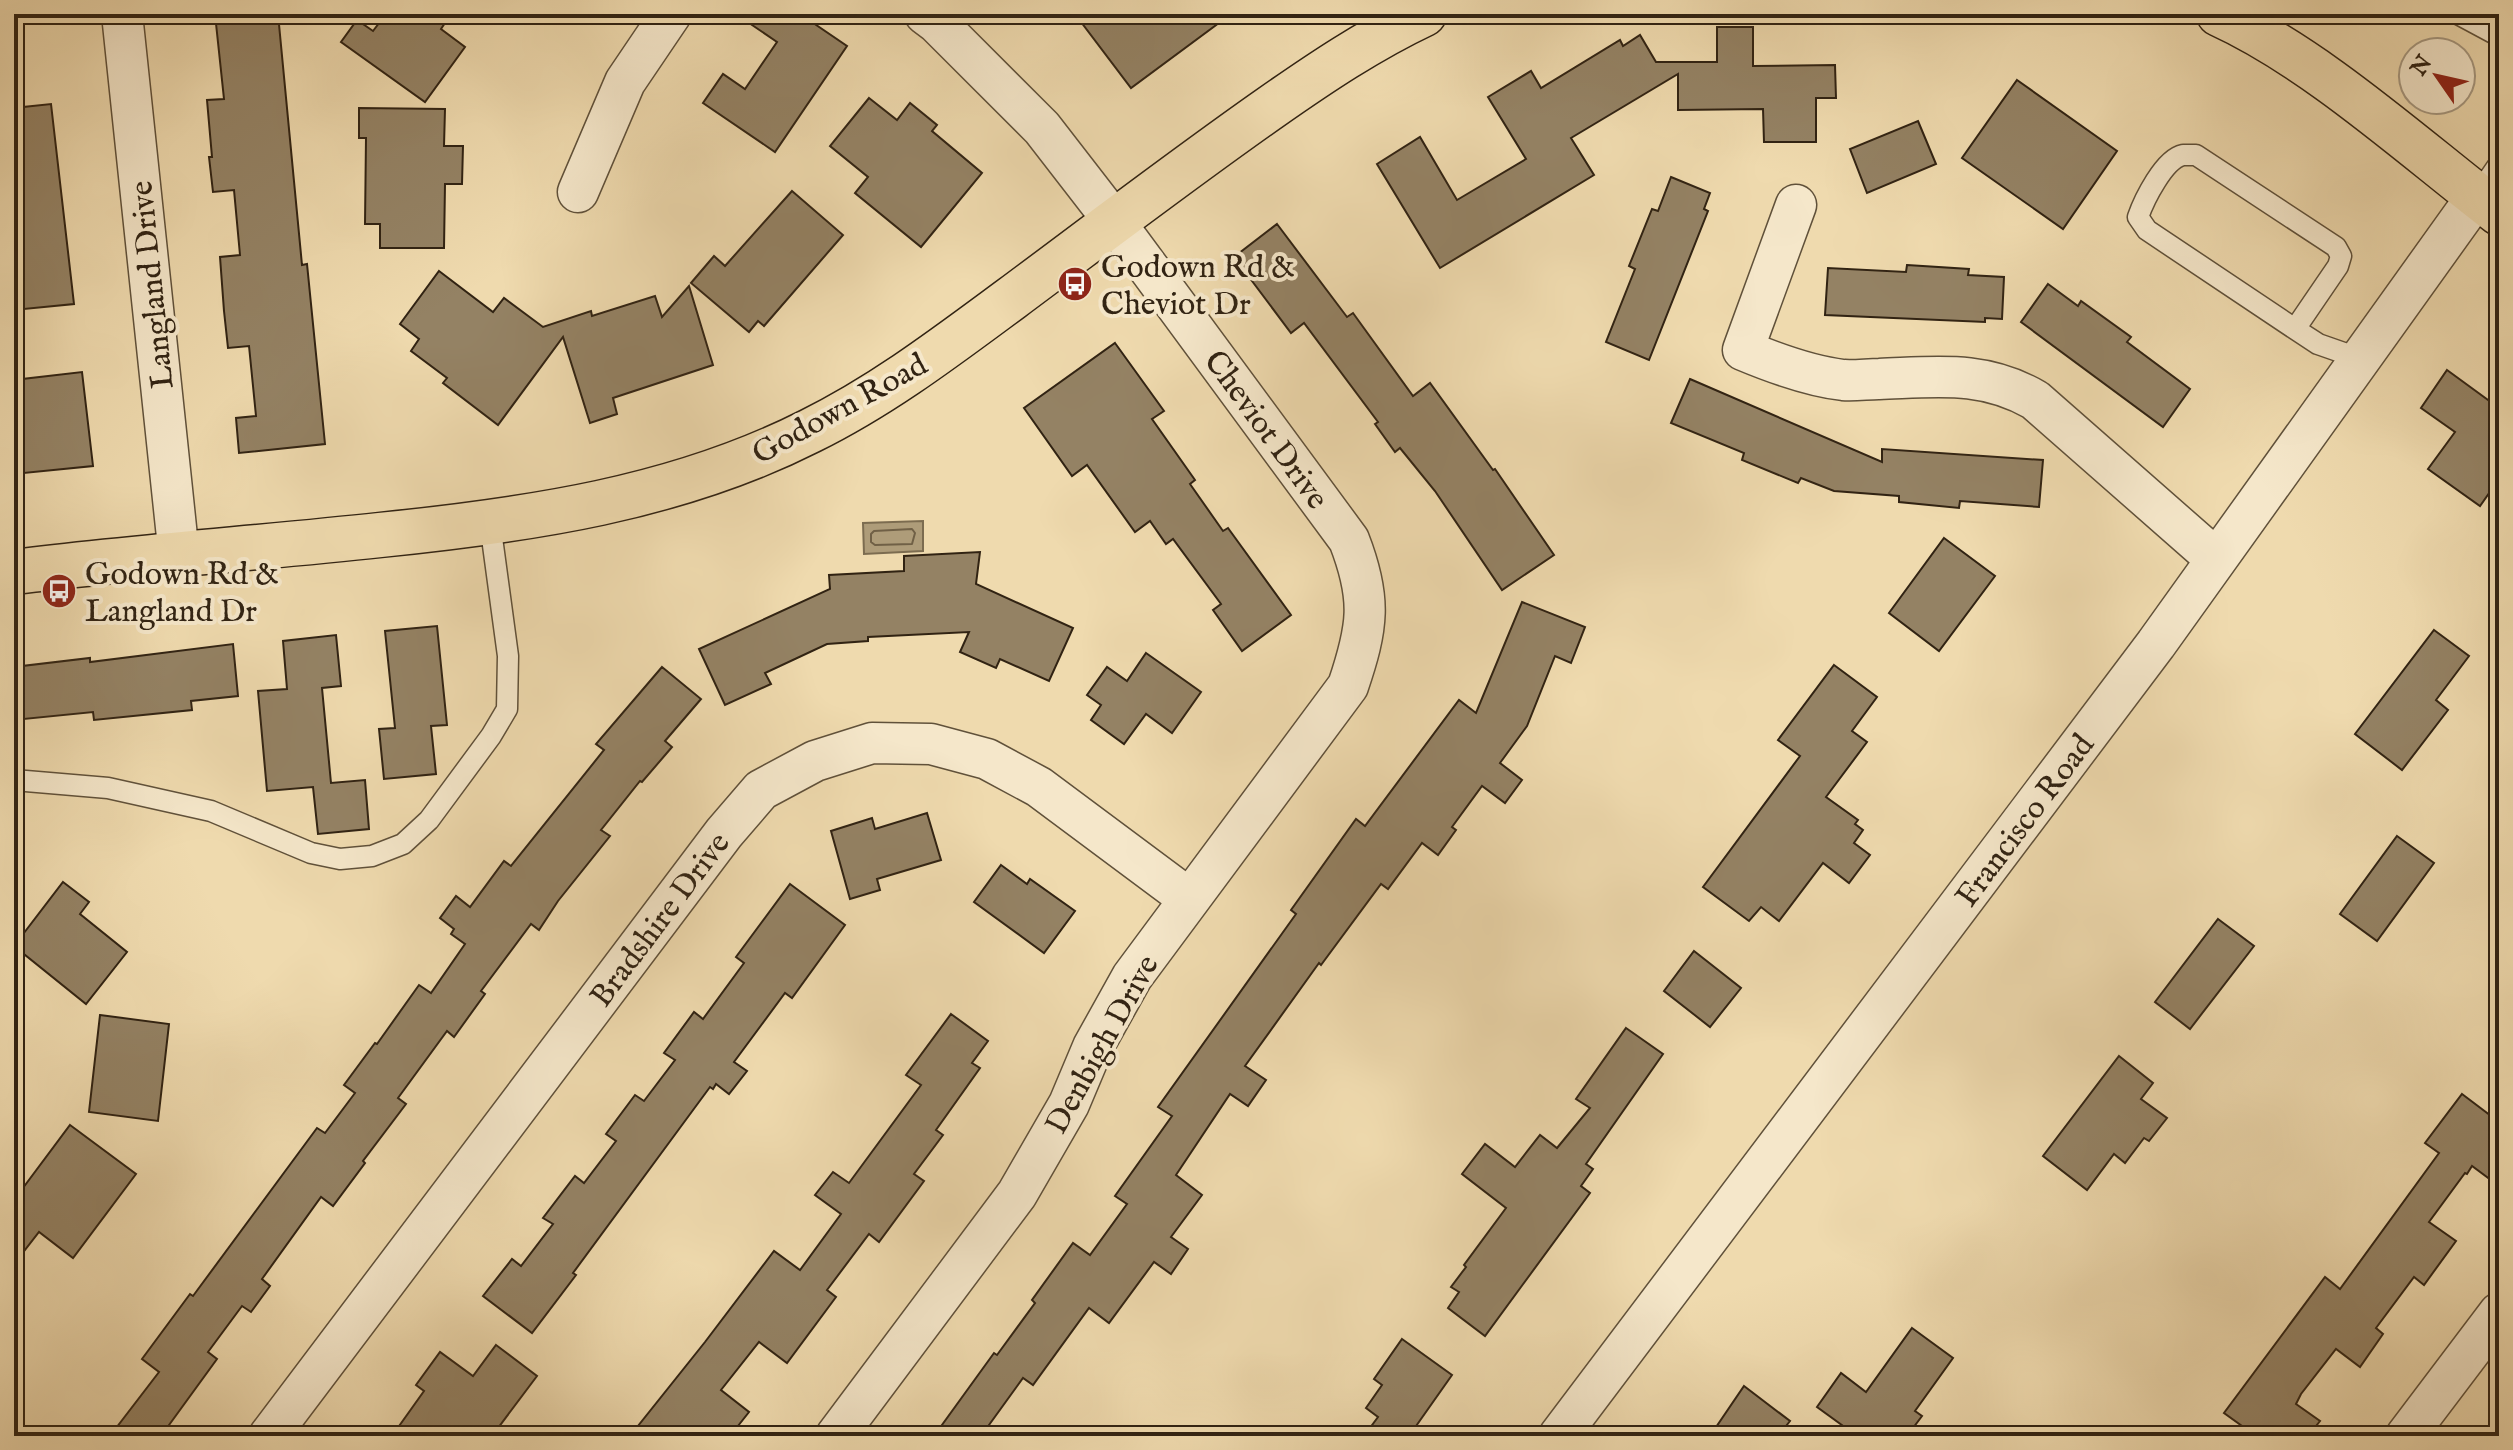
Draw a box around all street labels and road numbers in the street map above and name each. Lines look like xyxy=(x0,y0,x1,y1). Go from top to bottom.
street label: Langland Drive xyxy=(122,179,185,391)
street label: Cheviot Drive xyxy=(1193,343,1336,518)
street label: Godown Road xyxy=(745,345,936,475)
street label: Francisco Road xyxy=(1948,726,2105,916)
street label: Bradshire Drive xyxy=(582,825,740,1016)
street label: Denbigh Drive xyxy=(1037,948,1169,1142)

